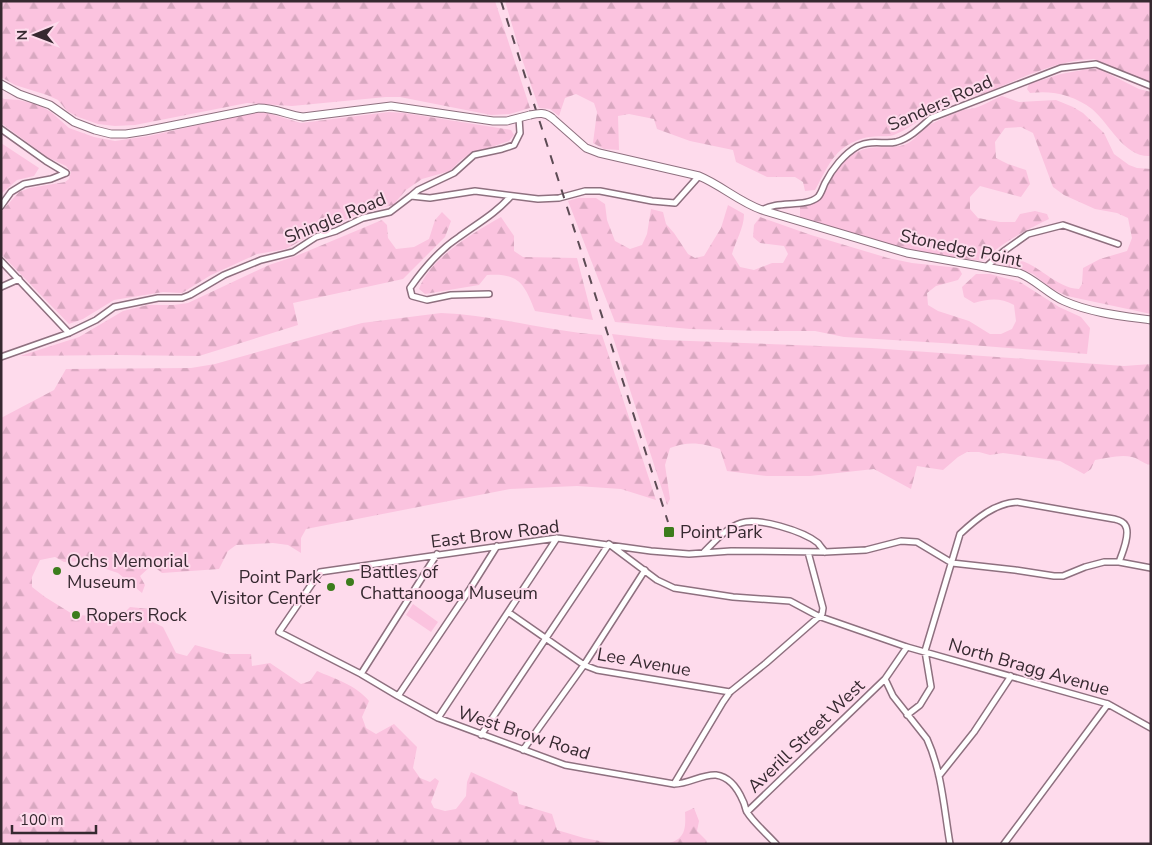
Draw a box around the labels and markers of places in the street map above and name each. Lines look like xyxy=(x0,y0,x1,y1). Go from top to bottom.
place label: Point Park xyxy=(680,520,763,544)
marker: Point Park xyxy=(662,525,676,539)
place label: Ochs Memorial Museum xyxy=(67,549,189,594)
place label: Battles of Chattanooga Museum xyxy=(360,560,538,605)
marker: Ochs Memorial Museum xyxy=(51,565,63,577)
place label: Point Park Visitor Center xyxy=(210,565,322,610)
marker: Battles of Chattanooga Museum xyxy=(344,576,356,588)
marker: Point Park Visitor Center xyxy=(325,581,337,593)
place label: Ropers Rock xyxy=(86,603,188,627)
marker: Ropers Rock xyxy=(70,609,82,621)

